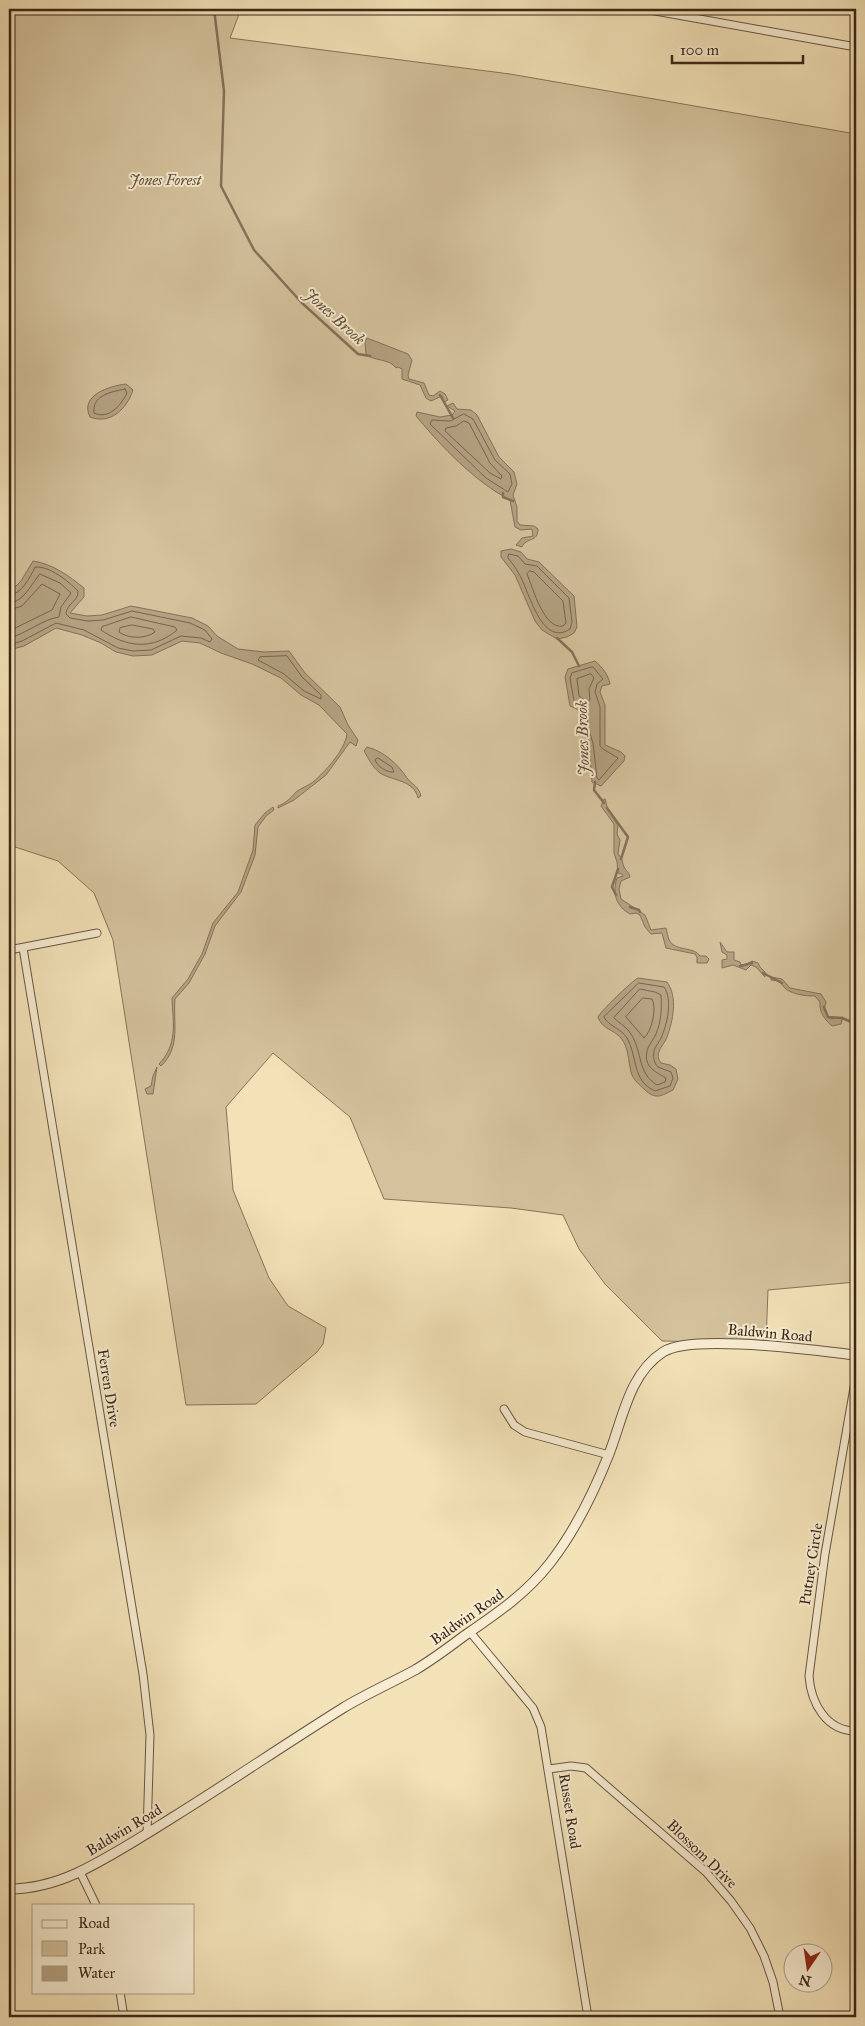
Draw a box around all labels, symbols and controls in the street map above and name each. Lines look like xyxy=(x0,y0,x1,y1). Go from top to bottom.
scale bar xyxy=(672,32,804,64)
text: 100 m xyxy=(680,41,720,59)
park label: Jones Forest xyxy=(128,171,202,189)
water label: Jones Brook xyxy=(299,283,369,349)
water label: Jones Brook xyxy=(572,700,593,777)
street label: Baldwin Road xyxy=(727,1320,814,1346)
street label: Ferren Drive xyxy=(94,1348,124,1428)
street label: Putney Circle xyxy=(796,1522,826,1606)
street label: Baldwin Road xyxy=(427,1585,507,1649)
street label: Russet Road xyxy=(555,1772,585,1850)
street label: Baldwin Road xyxy=(83,1800,165,1860)
street label: Blossom Drive xyxy=(663,1816,741,1892)
legend xyxy=(32,1904,195,1994)
text: Road xyxy=(78,1914,110,1932)
text: Park xyxy=(78,1940,105,1958)
north arrow xyxy=(782,1944,832,1994)
text: Water xyxy=(78,1964,115,1982)
text: N xyxy=(797,1971,813,1990)

